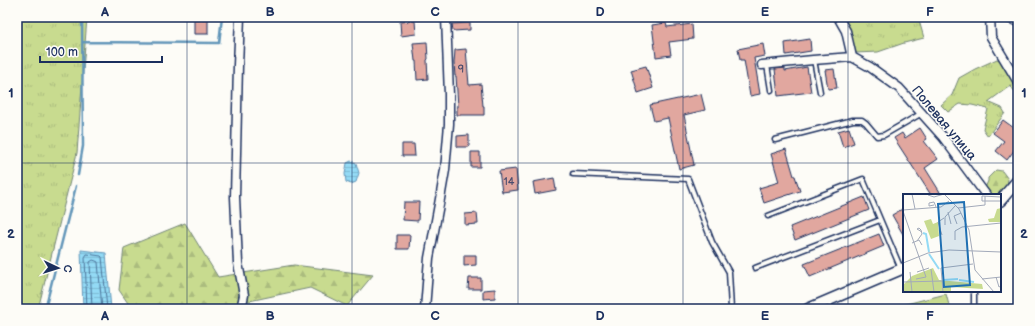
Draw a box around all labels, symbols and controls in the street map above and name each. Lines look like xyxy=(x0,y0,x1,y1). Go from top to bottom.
text: A xyxy=(100,4,109,20)
text: B xyxy=(265,4,275,20)
text: C xyxy=(430,4,440,20)
text: D xyxy=(595,4,605,20)
text: E xyxy=(761,4,770,20)
text: F xyxy=(926,4,934,20)
scale bar xyxy=(40,38,162,64)
text: 100 m xyxy=(46,45,78,60)
house number: 9 xyxy=(458,63,464,76)
street label: Полевая улица xyxy=(908,83,980,164)
text: 1 xyxy=(8,85,14,101)
text: 1 xyxy=(1021,85,1027,101)
house number: 14 xyxy=(504,175,515,188)
inset map xyxy=(903,194,1001,292)
text: 2 xyxy=(7,226,15,242)
text: 2 xyxy=(1020,226,1028,242)
north arrow xyxy=(38,248,78,288)
text: С xyxy=(61,264,74,273)
text: A xyxy=(100,308,109,324)
text: B xyxy=(265,308,275,324)
text: C xyxy=(430,308,440,324)
text: D xyxy=(595,308,605,324)
text: E xyxy=(761,308,770,324)
text: F xyxy=(926,308,934,324)

